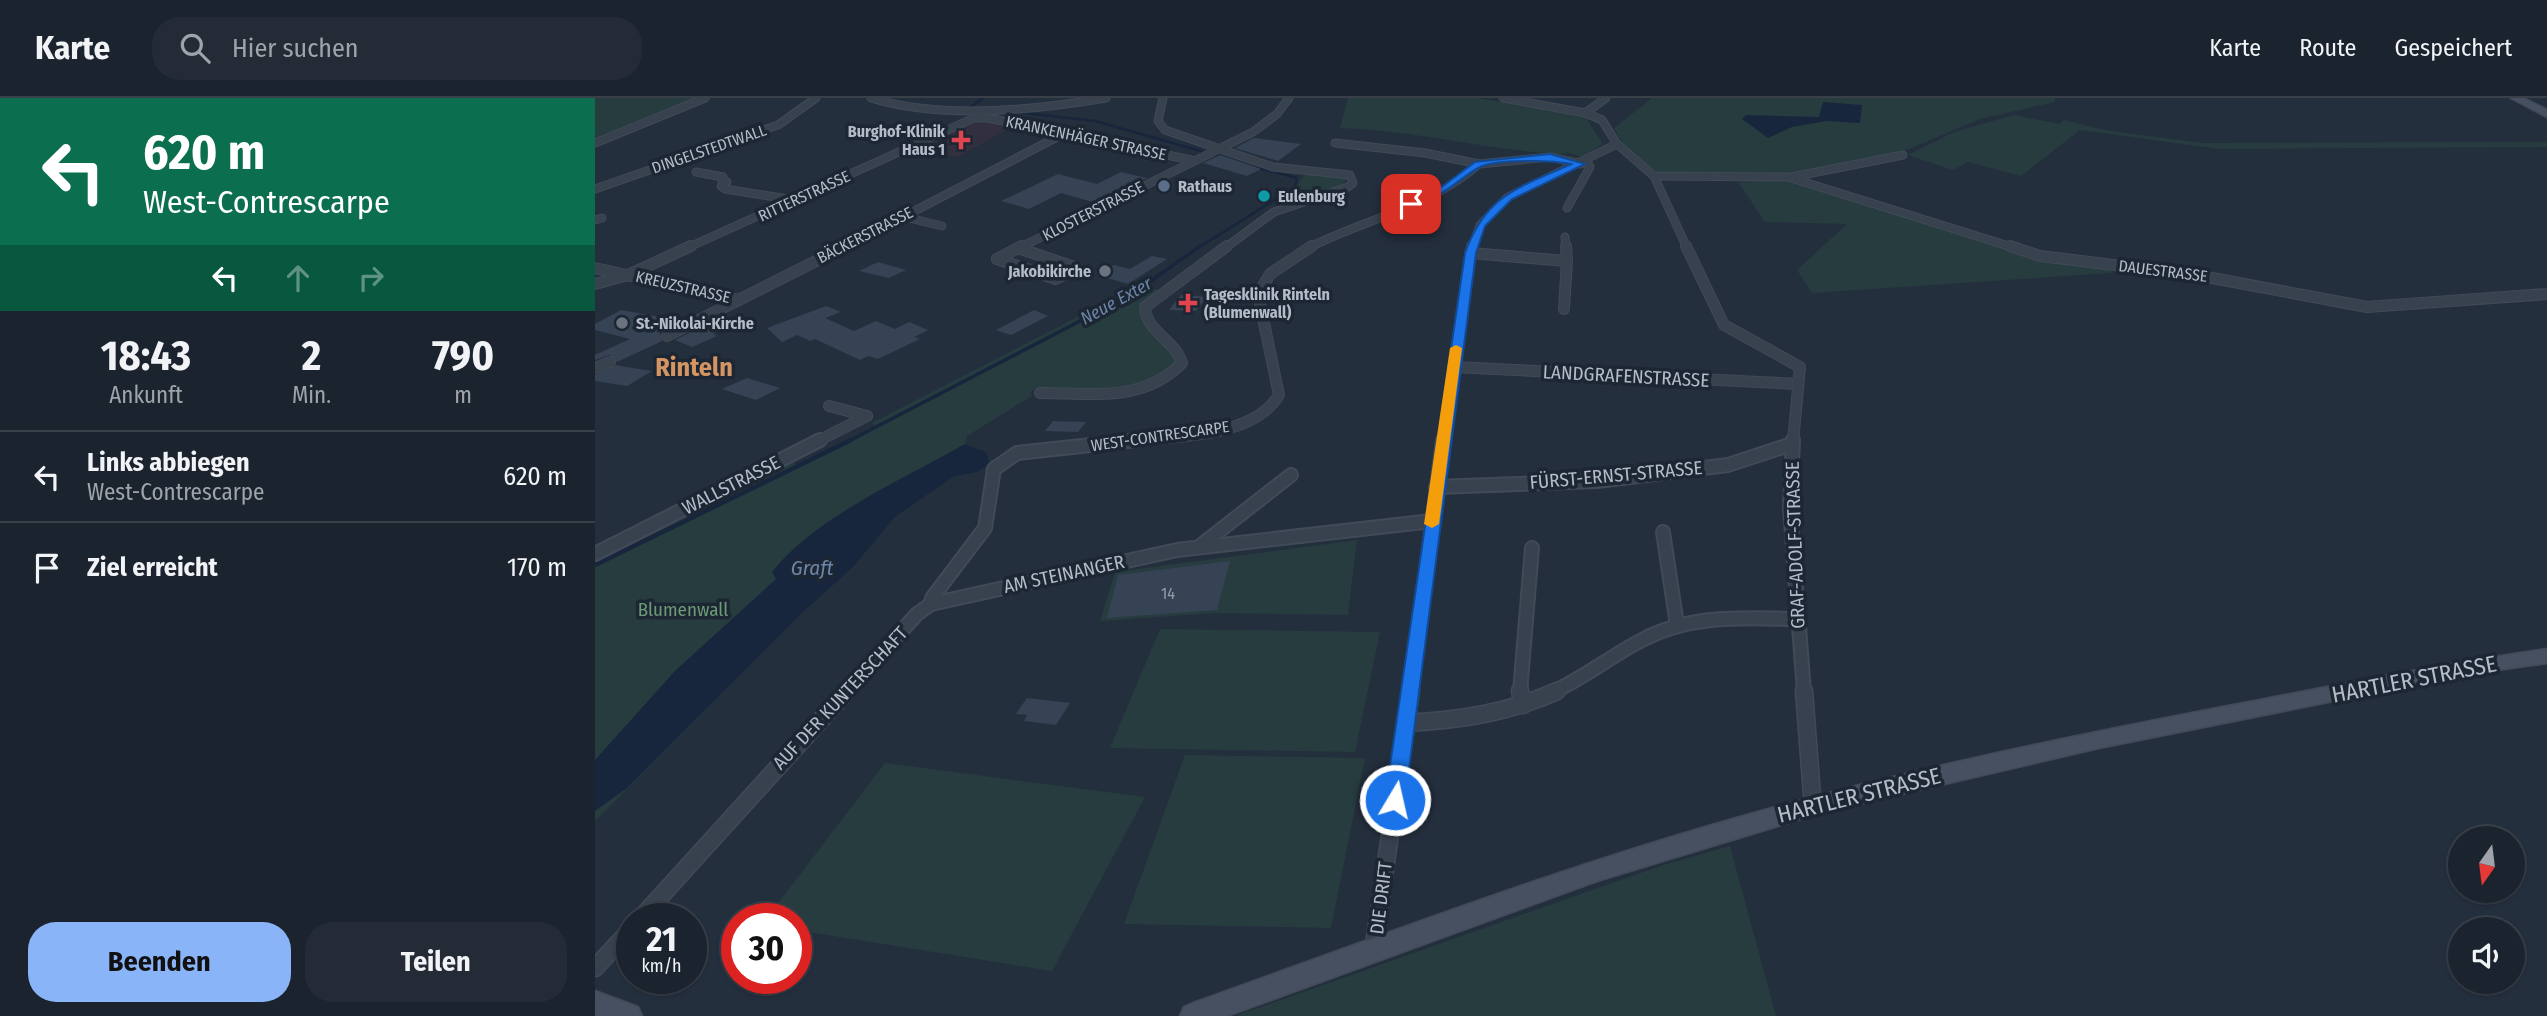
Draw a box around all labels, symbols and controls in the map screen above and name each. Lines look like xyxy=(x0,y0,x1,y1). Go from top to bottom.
search box xyxy=(152,17,642,80)
text: Karte xyxy=(35,28,110,68)
icon: search xyxy=(176,29,214,67)
text: Hier suchen xyxy=(232,33,359,64)
text: Karte xyxy=(2209,34,2261,62)
text: Route xyxy=(2299,34,2356,62)
text: Gespeichert xyxy=(2394,34,2512,62)
street label: KRANKENHÄGER STRASSE xyxy=(1004,112,1168,164)
street label: DINGELSTEDTWALL xyxy=(649,120,769,178)
place label: Burghof-Klinik Haus 1 xyxy=(848,122,946,159)
text: 620 m xyxy=(143,123,265,182)
icon: left xyxy=(28,126,119,217)
marker: Burghof-Klinik Haus 1 xyxy=(951,130,971,150)
street label: RITTERSTRASSE xyxy=(755,166,853,226)
pin xyxy=(1381,174,1441,234)
street label: KLOSTERSTRASSE xyxy=(1039,177,1147,245)
place label: Rathaus xyxy=(1178,177,1232,196)
marker: Rathaus xyxy=(1156,178,1172,194)
text: West-Contrescarpe xyxy=(143,183,390,221)
icon: arrive xyxy=(1392,185,1430,223)
place label: Eulenburg xyxy=(1278,187,1345,206)
marker: Eulenburg xyxy=(1256,188,1272,204)
street label: BÄCKERSTRASSE xyxy=(814,203,916,267)
street label: DAUESTRASSE xyxy=(2117,256,2209,286)
icon: left xyxy=(206,259,244,297)
icon: ahead xyxy=(279,259,317,297)
icon: right xyxy=(352,259,390,297)
place label: Jakobikirche xyxy=(1007,262,1091,281)
marker: Jakobikirche xyxy=(1097,263,1113,279)
street label: KREUZSTRASSE xyxy=(634,267,732,307)
water label: Neue Exter xyxy=(1076,272,1156,330)
place label: Tagesklinik Rinteln (Blumenwall) xyxy=(1204,285,1330,322)
marker: Tagesklinik Rinteln (Blumenwall) xyxy=(1178,293,1198,313)
place label: St.-Nikolai-Kirche xyxy=(636,314,754,333)
marker: St.-Nikolai-Kirche xyxy=(614,315,630,331)
text: 18:43 xyxy=(101,331,191,381)
text: 2 xyxy=(302,331,321,381)
text: 790 xyxy=(432,331,494,381)
district label: Rinteln xyxy=(655,352,733,383)
street label: LANDGRAFENSTRASSE xyxy=(1542,360,1710,392)
text: Ankunft xyxy=(109,381,183,409)
text: Min. xyxy=(292,381,331,409)
text: m xyxy=(454,381,472,409)
street label: WEST-CONTRESCARPE xyxy=(1090,417,1230,455)
text: Links abbiegen xyxy=(87,447,250,478)
street label: WALLSTRASSE xyxy=(678,451,784,519)
street label: FÜRST-ERNST-STRASSE xyxy=(1529,456,1703,494)
icon: left xyxy=(28,458,66,496)
text: 620 m xyxy=(503,461,567,492)
street label: GRAF-ADOLF-STRASSE xyxy=(1781,461,1809,629)
text: West-Contrescarpe xyxy=(87,478,264,506)
icon: arrive xyxy=(28,549,66,587)
street label: AM STEINANGER xyxy=(1002,550,1126,598)
text: Ziel erreicht xyxy=(87,552,218,583)
text: 170 m xyxy=(507,552,567,583)
water label: Graft xyxy=(791,555,833,581)
house number: 14 xyxy=(1161,584,1175,603)
park label: Blumenwall xyxy=(638,598,728,621)
street label: AUF DER KUNTERSCHAFT xyxy=(768,622,912,774)
street label: HARTLER STRASSE xyxy=(2329,649,2499,709)
street label: HARTLER STRASSE xyxy=(1775,761,1943,829)
position arrow xyxy=(1358,763,1432,837)
north arrow xyxy=(2448,826,2525,903)
map controls xyxy=(2448,826,2525,994)
street label: DIE DRIFT xyxy=(1365,860,1397,936)
speed limit sign: 30 xyxy=(721,903,812,994)
button: sound xyxy=(2448,917,2525,994)
text: 21 xyxy=(646,918,677,960)
button: Beenden xyxy=(28,922,291,1002)
button: Teilen xyxy=(305,922,567,1002)
text: km/h xyxy=(641,955,682,977)

